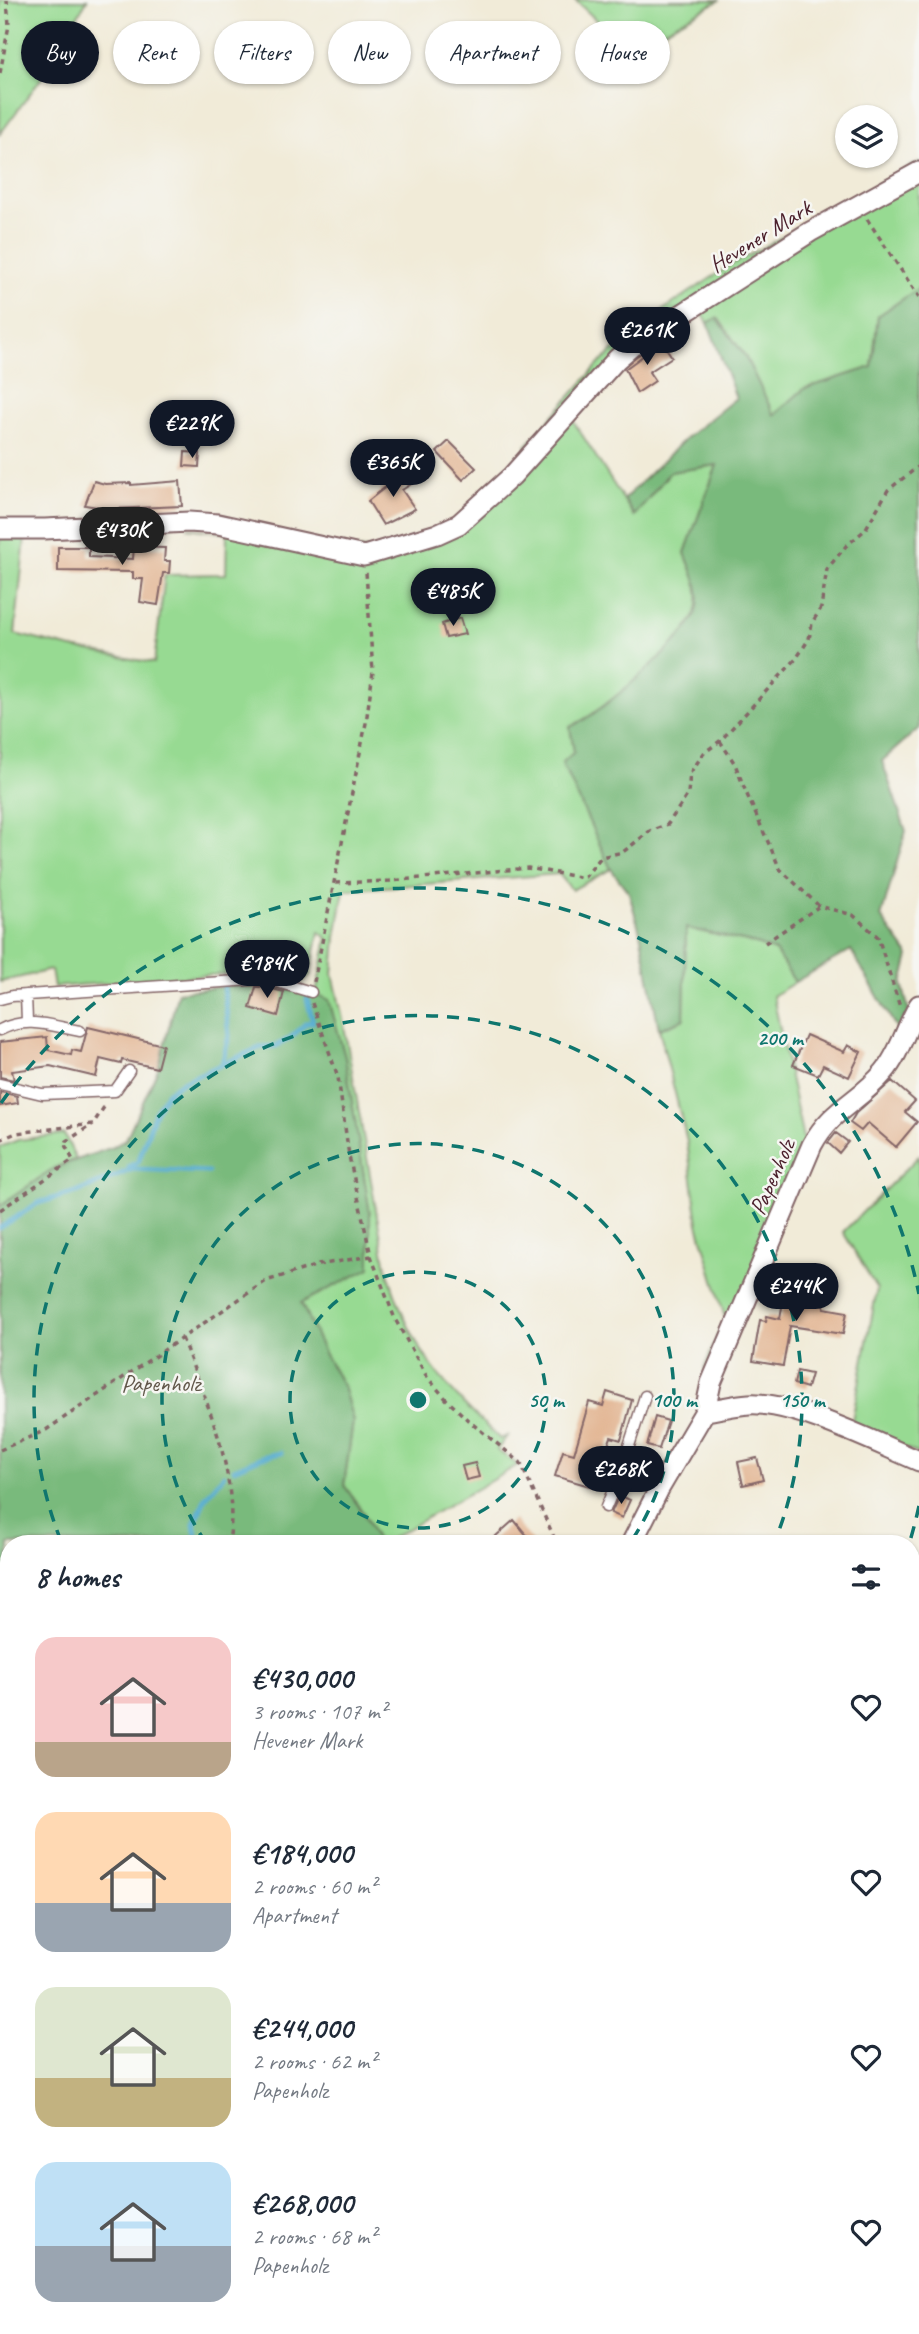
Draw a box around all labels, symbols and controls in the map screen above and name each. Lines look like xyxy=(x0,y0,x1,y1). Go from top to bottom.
chip: Buy xyxy=(21,21,99,84)
chip: Rent xyxy=(113,21,200,84)
chip: Filters xyxy=(214,21,314,84)
chip: New xyxy=(328,21,411,84)
chip: Apartment xyxy=(425,21,561,84)
chip: House xyxy=(575,21,670,84)
map controls xyxy=(835,105,898,168)
button: layers xyxy=(835,105,898,168)
street label: Hevener Mark xyxy=(703,192,819,279)
pin: €261K xyxy=(598,308,696,367)
text: €261K xyxy=(620,315,674,344)
pin: €229K xyxy=(143,400,241,460)
text: €229K xyxy=(166,408,218,437)
pin: €365K xyxy=(344,440,442,499)
text: €365K xyxy=(366,447,420,476)
pin: €430K xyxy=(73,508,171,567)
text: €430K xyxy=(95,515,149,544)
pin: €485K xyxy=(404,568,502,628)
text: €485K xyxy=(427,576,479,605)
pin: €184K xyxy=(218,940,316,1000)
text: €184K xyxy=(240,948,294,977)
text: 200 m xyxy=(757,1025,805,1051)
street label: Papenholz xyxy=(742,1132,803,1219)
pin: €244K xyxy=(747,1264,845,1323)
text: €244K xyxy=(769,1271,823,1300)
park label: Papenholz xyxy=(121,1368,203,1398)
text: 50 m xyxy=(528,1387,566,1413)
text: 100 m xyxy=(651,1387,699,1413)
text: 150 m xyxy=(779,1387,827,1413)
centre of rings xyxy=(406,1388,430,1412)
pin: €268K xyxy=(572,1446,670,1506)
text: €268K xyxy=(594,1454,648,1483)
text: 8 homes xyxy=(35,1558,120,1596)
icon: filters xyxy=(847,1558,885,1596)
text: €430,000 xyxy=(252,1659,352,1697)
icon: home xyxy=(91,1665,175,1749)
icon: heart xyxy=(847,1688,885,1726)
text: 3 rooms · 107 m² xyxy=(252,1697,387,1726)
text: Hevener Mark xyxy=(252,1726,362,1755)
text: €184,000 xyxy=(252,1834,352,1872)
icon: home xyxy=(91,1840,175,1924)
icon: heart xyxy=(847,1863,885,1901)
text: 2 rooms · 60 m² xyxy=(252,1872,376,1901)
text: Apartment xyxy=(252,1901,337,1930)
text: €244,000 xyxy=(252,2009,352,2047)
icon: home xyxy=(91,2015,175,2099)
icon: heart xyxy=(847,2038,885,2076)
text: 2 rooms · 62 m² xyxy=(252,2047,376,2076)
text: Papenholz xyxy=(252,2076,328,2105)
text: €268,000 xyxy=(252,2184,353,2222)
icon: home xyxy=(91,2190,175,2274)
icon: heart xyxy=(847,2213,885,2251)
text: 2 rooms · 68 m² xyxy=(252,2222,376,2251)
text: Papenholz xyxy=(252,2251,328,2280)

